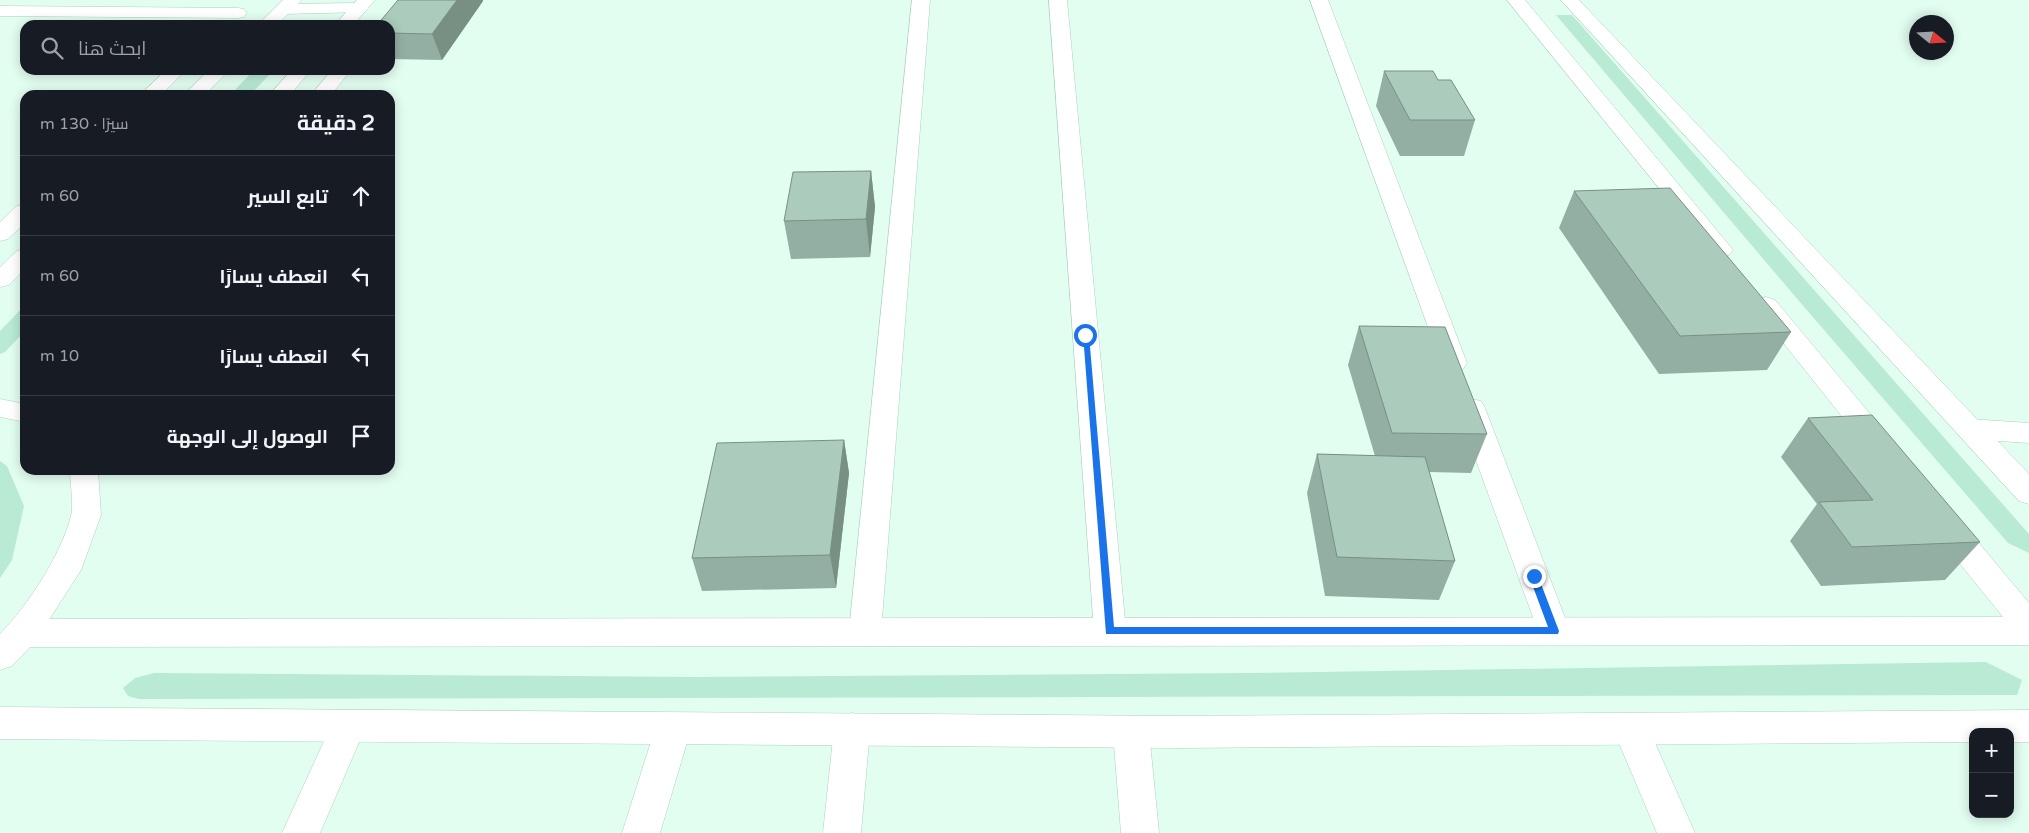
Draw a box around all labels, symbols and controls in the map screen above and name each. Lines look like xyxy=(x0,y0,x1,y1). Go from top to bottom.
north arrow xyxy=(1909,15,1954,60)
search box xyxy=(20,20,395,75)
icon: search xyxy=(38,34,66,62)
text: ابحث هنا xyxy=(78,38,146,60)
text: 2 دقيقة xyxy=(297,111,375,136)
text: سيرًا · 130 m xyxy=(40,114,129,134)
icon: ahead xyxy=(347,182,375,210)
text: 60 m xyxy=(40,186,79,206)
text: تابع السير xyxy=(248,186,328,208)
icon: left xyxy=(347,262,375,290)
text: 60 m xyxy=(40,266,79,286)
text: انعطف يسارًا xyxy=(219,266,328,288)
route start xyxy=(1074,324,1097,347)
icon: left xyxy=(347,342,375,370)
text: 10 m xyxy=(40,346,79,366)
text: انعطف يسارًا xyxy=(219,346,328,368)
icon: arrive xyxy=(347,422,375,450)
text: الوصول إلى الوجهة xyxy=(167,426,328,448)
route end xyxy=(1523,565,1546,588)
map controls xyxy=(1969,728,2014,818)
button: + xyxy=(1969,728,2014,773)
button: − xyxy=(1969,773,2014,818)

